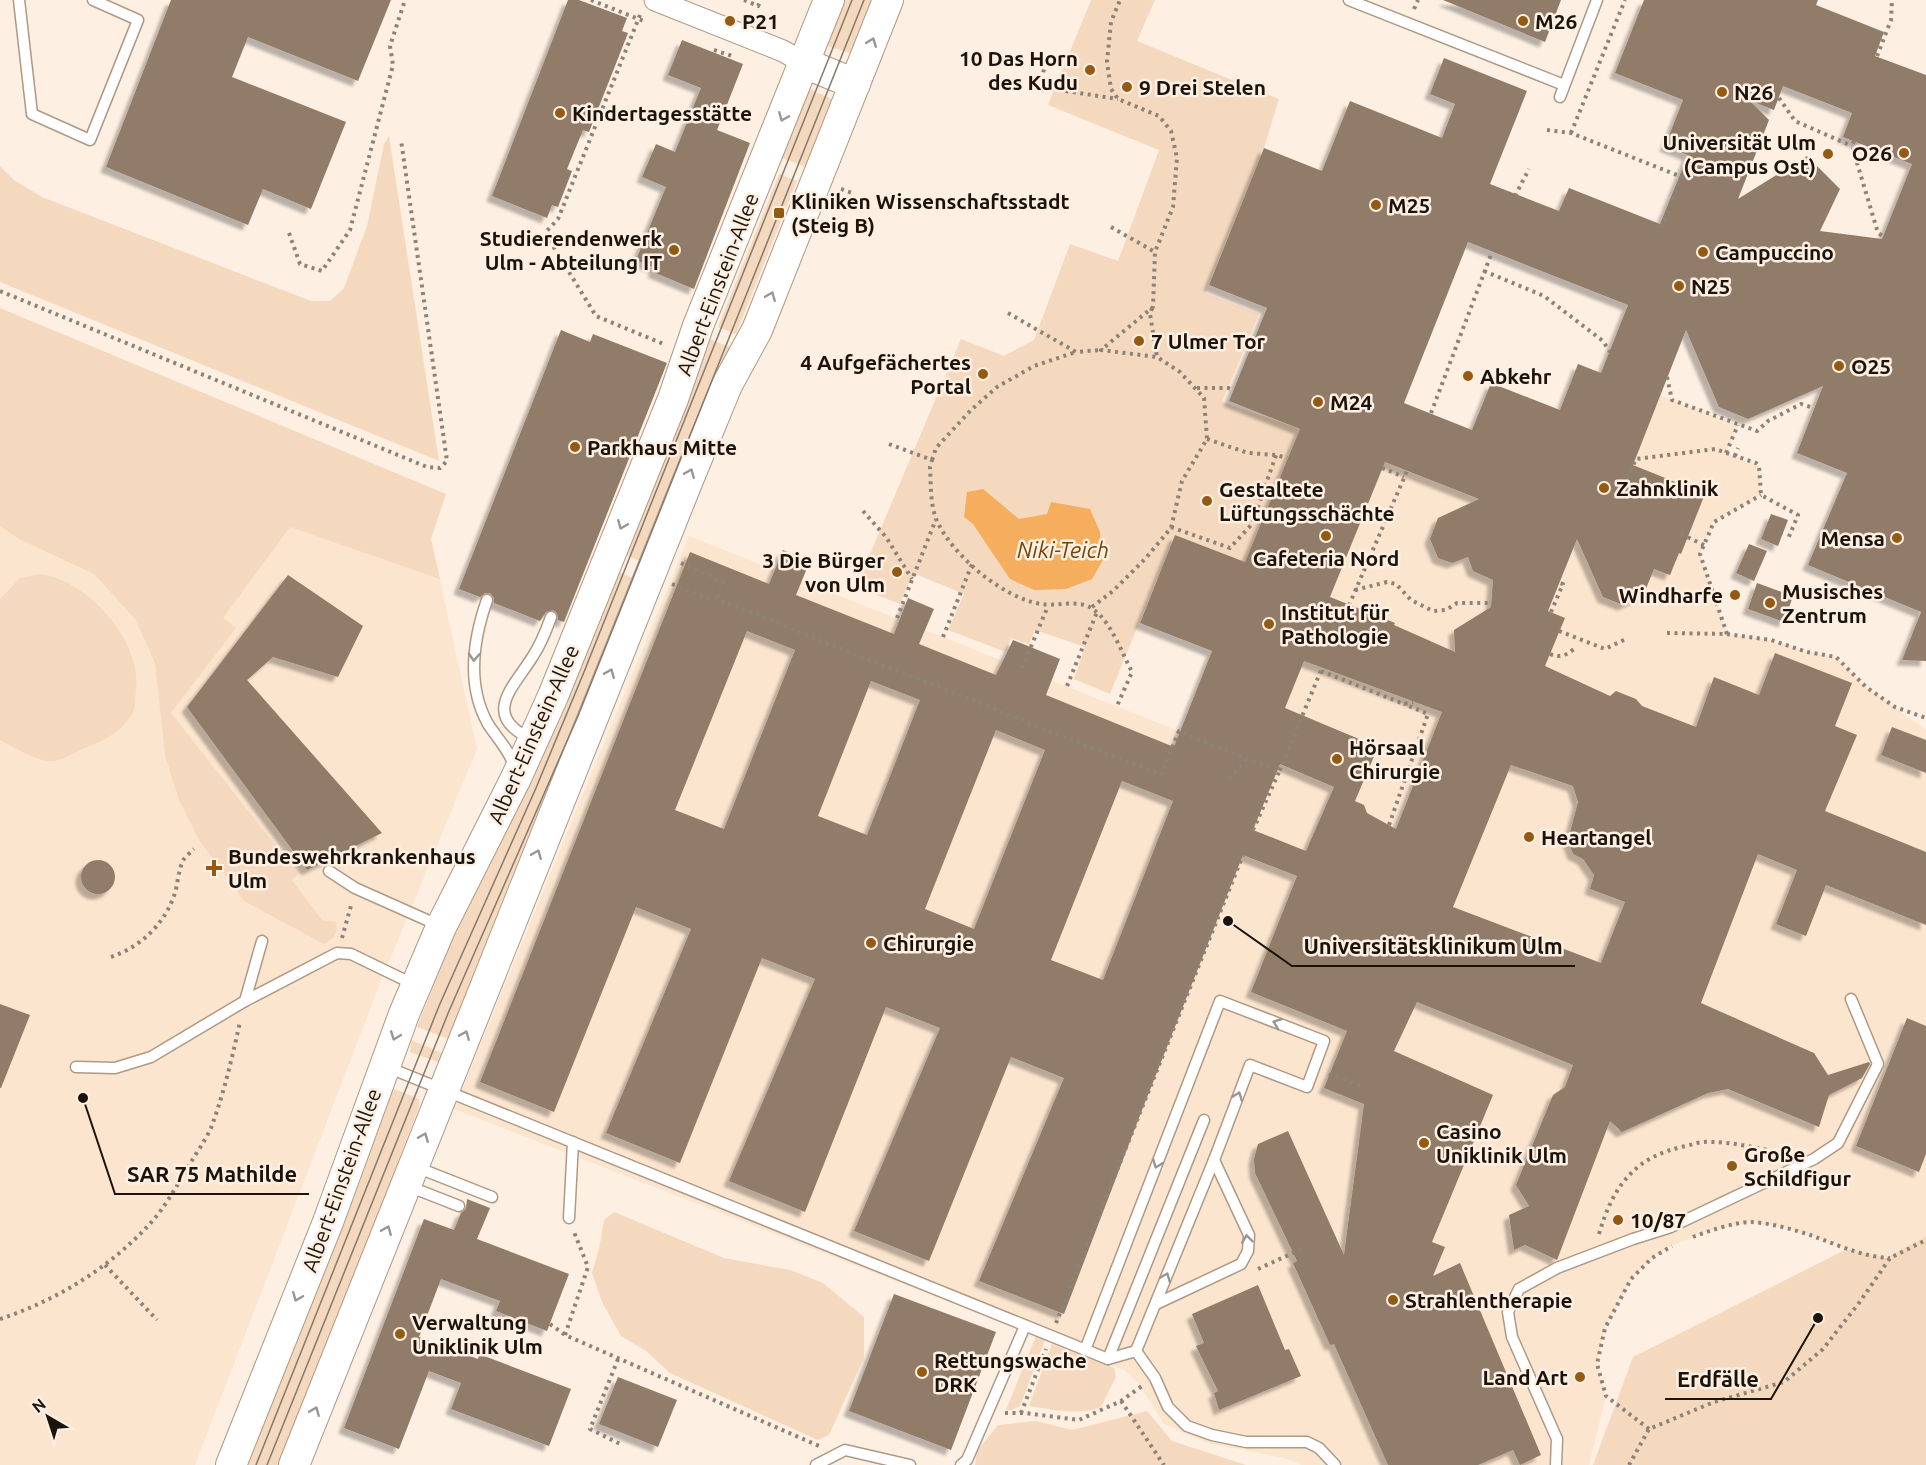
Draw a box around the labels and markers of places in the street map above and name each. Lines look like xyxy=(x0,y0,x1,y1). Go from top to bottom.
place label: P21 xyxy=(742,9,779,33)
place label: M26 xyxy=(1535,9,1578,33)
marker: P21 xyxy=(723,14,737,28)
marker: M26 xyxy=(1516,14,1530,28)
place label: 10 Das Horn des Kudu xyxy=(959,46,1078,94)
marker: 10 Das Horn des Kudu xyxy=(1083,63,1097,77)
place label: 9 Drei Stelen xyxy=(1139,75,1266,99)
marker: 9 Drei Stelen xyxy=(1120,80,1134,94)
place label: N26 xyxy=(1734,80,1774,104)
marker: N26 xyxy=(1715,85,1729,99)
place label: Kindertagesstätte xyxy=(572,101,752,125)
marker: Kindertagesstätte xyxy=(553,106,567,120)
place label: Universität Ulm (Campus Ost) xyxy=(1663,130,1816,178)
place label: O26 xyxy=(1852,141,1892,165)
marker: O26 xyxy=(1897,146,1911,160)
marker: Universität Ulm (Campus Ost) xyxy=(1821,147,1835,161)
place label: Kliniken Wissenschaftsstadt (Steig B) xyxy=(791,189,1070,237)
place label: M25 xyxy=(1388,193,1430,217)
marker: M25 xyxy=(1369,198,1383,212)
marker: Kliniken Wissenschaftsstadt (Steig B) xyxy=(772,206,786,220)
place label: Studierendenwerk Ulm - Abteilung IT xyxy=(480,226,662,274)
place label: Campuccino xyxy=(1715,240,1834,264)
marker: Studierendenwerk Ulm - Abteilung IT xyxy=(667,243,681,257)
marker: Campuccino xyxy=(1696,245,1710,259)
place label: N25 xyxy=(1691,274,1730,298)
marker: N25 xyxy=(1672,279,1686,293)
place label: 7 Ulmer Tor xyxy=(1151,329,1266,353)
marker: 7 Ulmer Tor xyxy=(1132,334,1146,348)
place label: 4 Aufgefächertes Portal xyxy=(800,350,971,398)
place label: O25 xyxy=(1851,354,1891,378)
marker: O25 xyxy=(1832,359,1846,373)
place label: Abkehr xyxy=(1480,364,1552,388)
marker: 4 Aufgefächertes Portal xyxy=(976,367,990,381)
marker: Abkehr xyxy=(1461,369,1475,383)
place label: M24 xyxy=(1330,390,1373,414)
marker: M24 xyxy=(1311,395,1325,409)
place label: Parkhaus Mitte xyxy=(587,435,737,459)
marker: Parkhaus Mitte xyxy=(568,440,582,454)
place label: Zahnklinik xyxy=(1616,476,1719,500)
place label: Gestaltete Lüftungsschächte xyxy=(1219,477,1395,525)
marker: Zahnklinik xyxy=(1597,481,1611,495)
marker: Gestaltete Lüftungsschächte xyxy=(1200,494,1214,508)
place label: Mensa xyxy=(1821,526,1885,550)
marker: Cafeteria Nord xyxy=(1319,529,1333,543)
marker: Mensa xyxy=(1890,531,1904,545)
place label: Cafeteria Nord xyxy=(1253,546,1399,570)
place label: 3 Die Bürger von Ulm xyxy=(762,548,885,596)
marker: 3 Die Bürger von Ulm xyxy=(890,565,904,579)
place label: Musisches Zentrum xyxy=(1782,579,1883,627)
place label: Windharfe xyxy=(1619,583,1723,607)
marker: Windharfe xyxy=(1728,588,1742,602)
marker: Musisches Zentrum xyxy=(1763,596,1777,610)
place label: Institut für Pathologie xyxy=(1281,600,1390,648)
marker: Institut für Pathologie xyxy=(1262,617,1276,631)
place label: Hörsaal Chirurgie xyxy=(1349,735,1440,783)
marker: Hörsaal Chirurgie xyxy=(1330,752,1344,766)
place label: Heartangel xyxy=(1541,825,1652,849)
marker: Heartangel xyxy=(1522,830,1536,844)
place label: Bundeswehrkrankenhaus Ulm xyxy=(228,844,476,892)
marker: Bundeswehrkrankenhaus Ulm xyxy=(205,859,223,877)
callout: Universitätsklinikum Ulm xyxy=(1292,926,1575,966)
place label: Chirurgie xyxy=(883,931,974,955)
marker: Chirurgie xyxy=(864,936,878,950)
place label: Casino Uniklinik Ulm xyxy=(1436,1119,1567,1167)
marker: Casino Uniklinik Ulm xyxy=(1417,1136,1431,1150)
place label: Große Schildfigur xyxy=(1744,1142,1851,1190)
callout: SAR 75 Mathilde xyxy=(115,1154,309,1194)
marker: Große Schildfigur xyxy=(1725,1159,1739,1173)
place label: 10/87 xyxy=(1630,1208,1686,1232)
marker: 10/87 xyxy=(1611,1213,1625,1227)
place label: Strahlentherapie xyxy=(1405,1288,1573,1312)
marker: Strahlentherapie xyxy=(1386,1293,1400,1307)
place label: Verwaltung Uniklinik Ulm xyxy=(412,1310,543,1358)
marker: Verwaltung Uniklinik Ulm xyxy=(393,1327,407,1341)
place label: Rettungswache DRK xyxy=(934,1348,1087,1396)
callout: Erdfälle xyxy=(1665,1359,1771,1399)
marker: Rettungswache DRK xyxy=(915,1365,929,1379)
place label: Land Art xyxy=(1483,1365,1568,1389)
marker: Land Art xyxy=(1573,1370,1587,1384)

